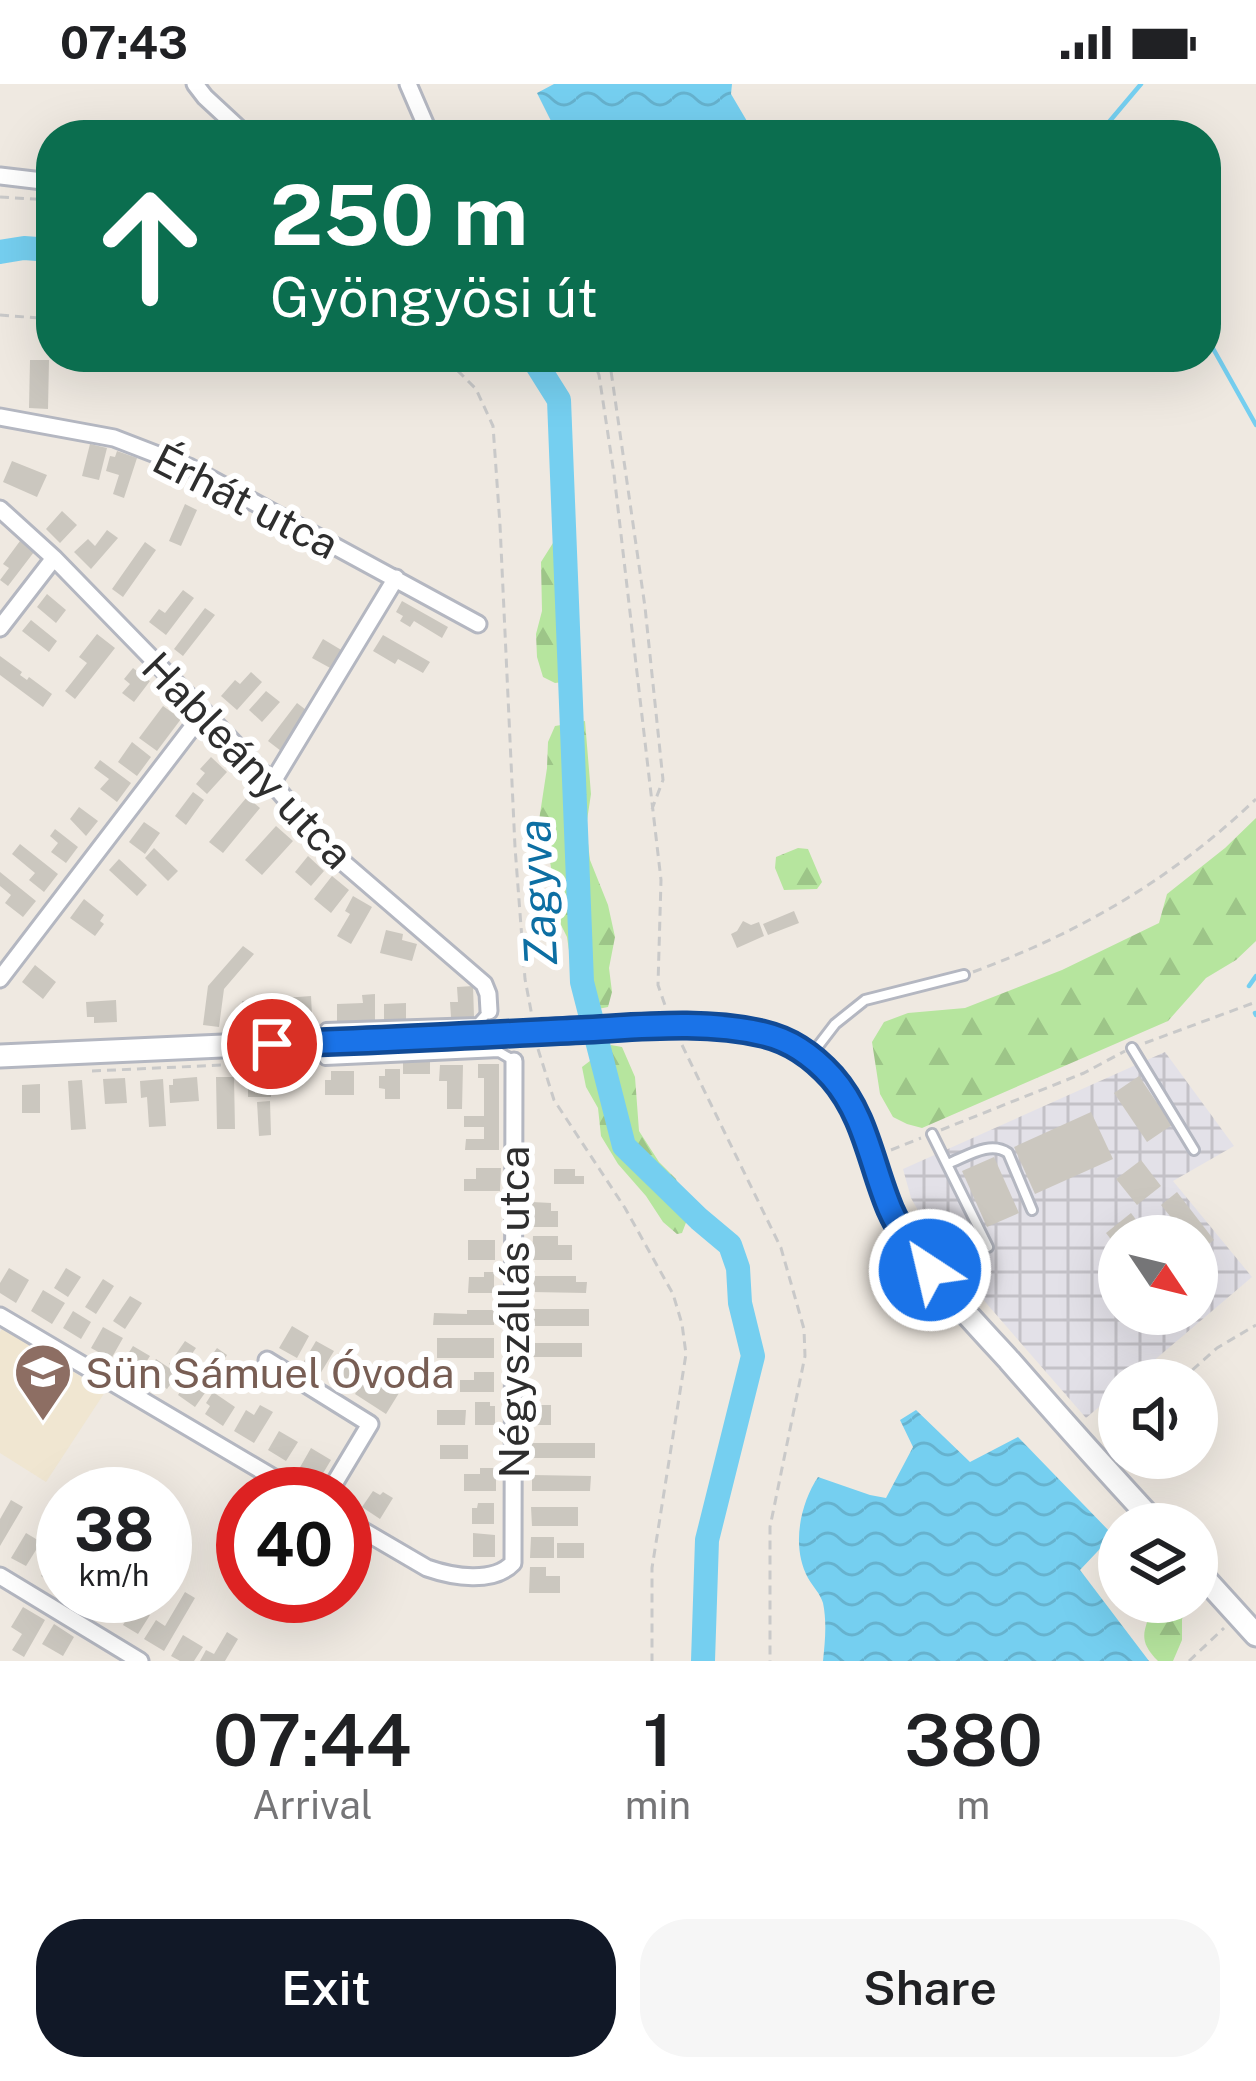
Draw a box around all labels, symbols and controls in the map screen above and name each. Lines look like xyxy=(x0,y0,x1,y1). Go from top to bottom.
text: 07:43 xyxy=(60,16,188,69)
text: 250 m xyxy=(270,165,528,264)
icon: ahead xyxy=(72,168,228,324)
text: Gyöngyösi út xyxy=(270,266,598,329)
street label: Érhát utca xyxy=(145,434,347,568)
street label: Hableány utca xyxy=(133,642,363,878)
water label: Zagyva xyxy=(507,818,567,968)
pin xyxy=(221,993,323,1095)
icon: arrive xyxy=(239,1011,305,1077)
street label: Négyszállás utca xyxy=(489,1146,538,1478)
position arrow xyxy=(867,1207,993,1333)
north arrow xyxy=(1098,1215,1218,1335)
map controls xyxy=(1098,1215,1218,1623)
school or university icon: Sün Sámuel Óvoda xyxy=(12,1341,74,1423)
place label: Sün Sámuel Óvoda xyxy=(85,1348,455,1397)
button: sound xyxy=(1098,1359,1218,1479)
speed limit sign: 40 xyxy=(216,1467,372,1623)
text: 38 xyxy=(74,1494,154,1565)
button: layers xyxy=(1098,1503,1218,1623)
text: km/h xyxy=(79,1557,149,1593)
text: 07:44 xyxy=(213,1698,412,1782)
text: 1 xyxy=(643,1698,673,1782)
text: 380 xyxy=(904,1698,1043,1782)
text: Arrival xyxy=(252,1782,373,1828)
text: min xyxy=(625,1782,691,1828)
text: m xyxy=(957,1782,990,1828)
button: Exit xyxy=(36,1919,616,2057)
button: Share xyxy=(640,1919,1220,2057)

